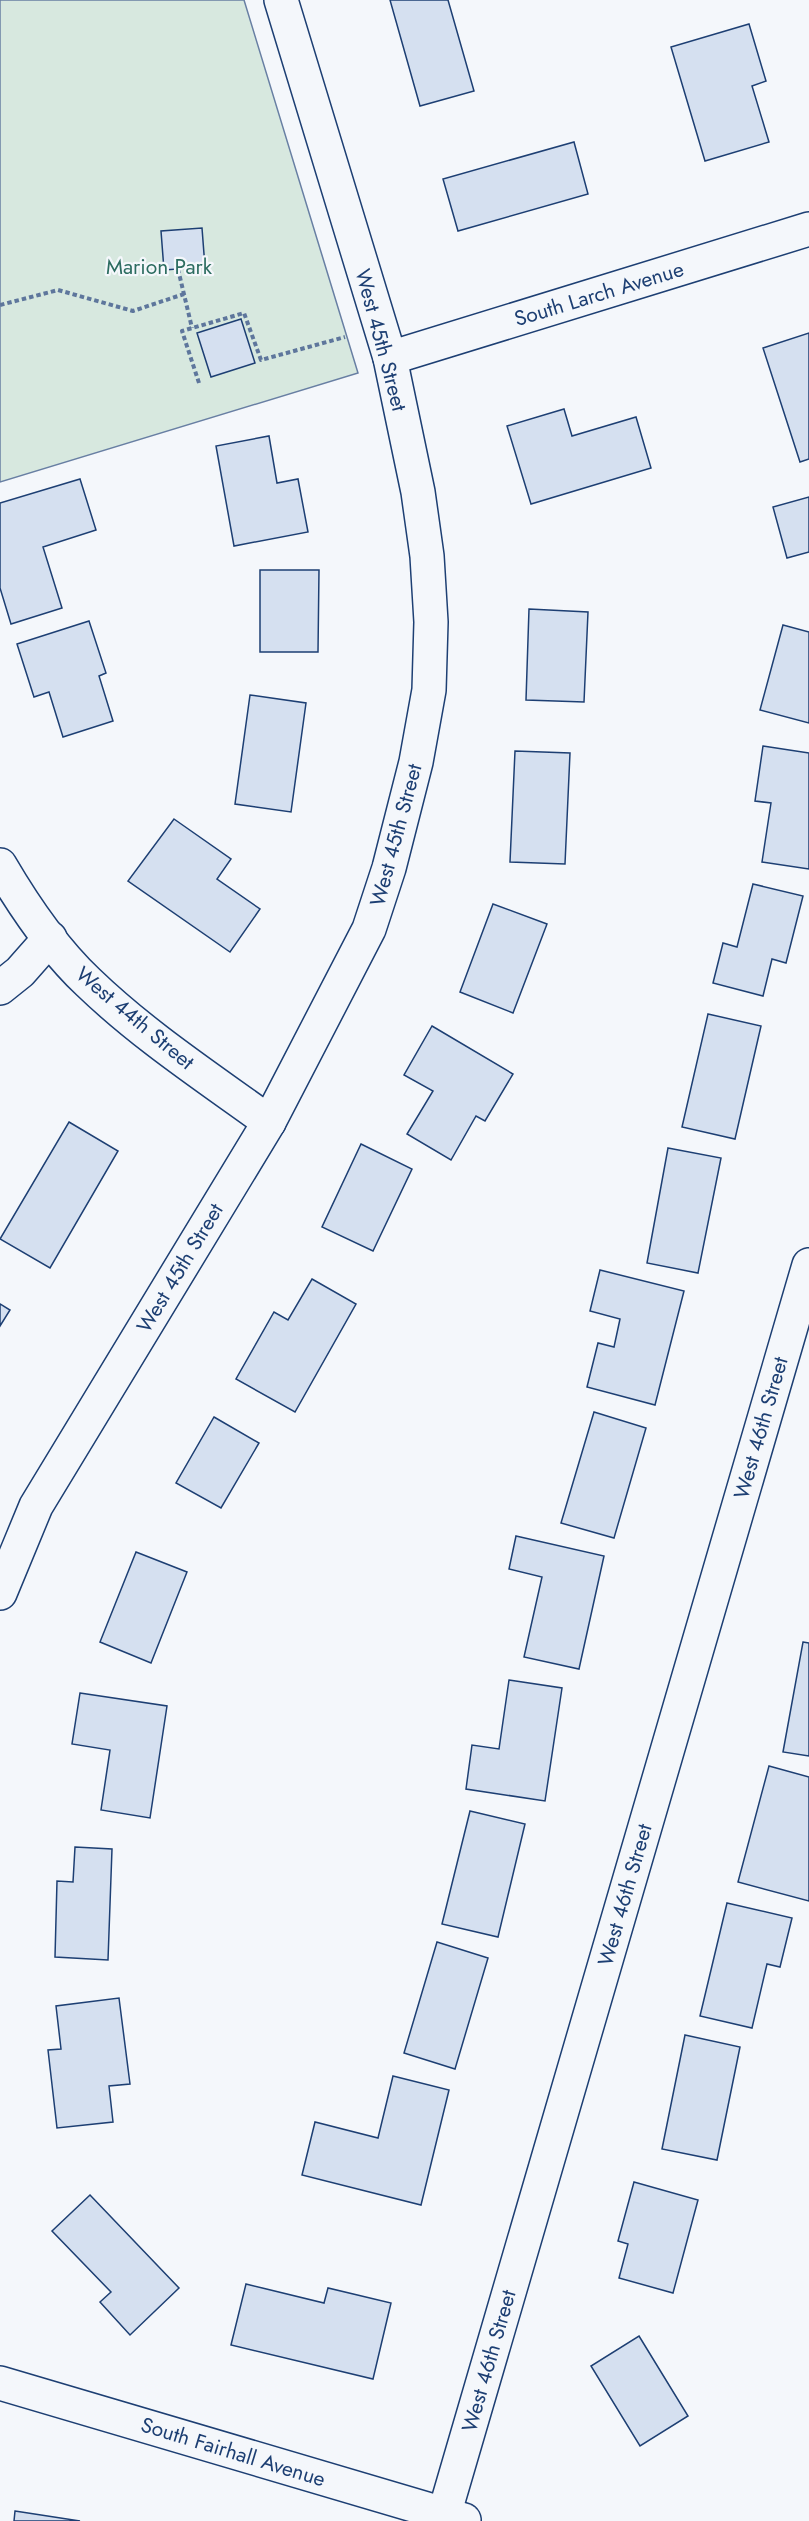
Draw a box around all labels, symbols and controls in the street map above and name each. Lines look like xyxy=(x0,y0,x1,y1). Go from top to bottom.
park label: Marion Park xyxy=(106,252,213,282)
street label: South Larch Avenue xyxy=(511,254,688,334)
street label: West 45th Street xyxy=(348,265,414,415)
street label: West 45th Street xyxy=(363,760,429,910)
street label: West 44th Street xyxy=(69,959,201,1077)
street label: West 45th Street xyxy=(129,1198,231,1338)
street label: West 46th Street xyxy=(726,1353,796,1503)
street label: West 46th Street xyxy=(590,1820,660,1970)
street label: West 46th Street xyxy=(454,2286,524,2436)
street label: South Fairhall Avenue xyxy=(137,2410,329,2494)

